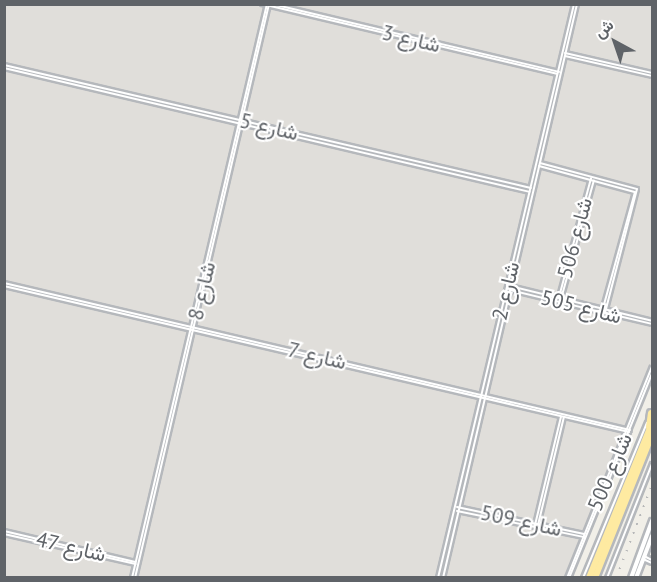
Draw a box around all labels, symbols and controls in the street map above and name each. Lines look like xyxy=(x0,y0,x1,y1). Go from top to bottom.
north arrow xyxy=(585,12,645,72)
text: ش xyxy=(590,14,617,42)
street label: شارع 3 xyxy=(379,20,443,58)
street label: شارع 5 xyxy=(237,108,301,146)
street label: شارع 506 xyxy=(552,195,598,281)
street label: شارع 8 xyxy=(183,259,221,323)
street label: شارع 2 xyxy=(487,259,525,323)
street label: شارع 505 xyxy=(538,285,624,329)
street label: شارع 7 xyxy=(285,337,349,375)
street label: شارع 500 xyxy=(582,429,638,515)
street label: شارع 509 xyxy=(478,500,564,542)
street label: شارع 47 xyxy=(34,527,108,567)

